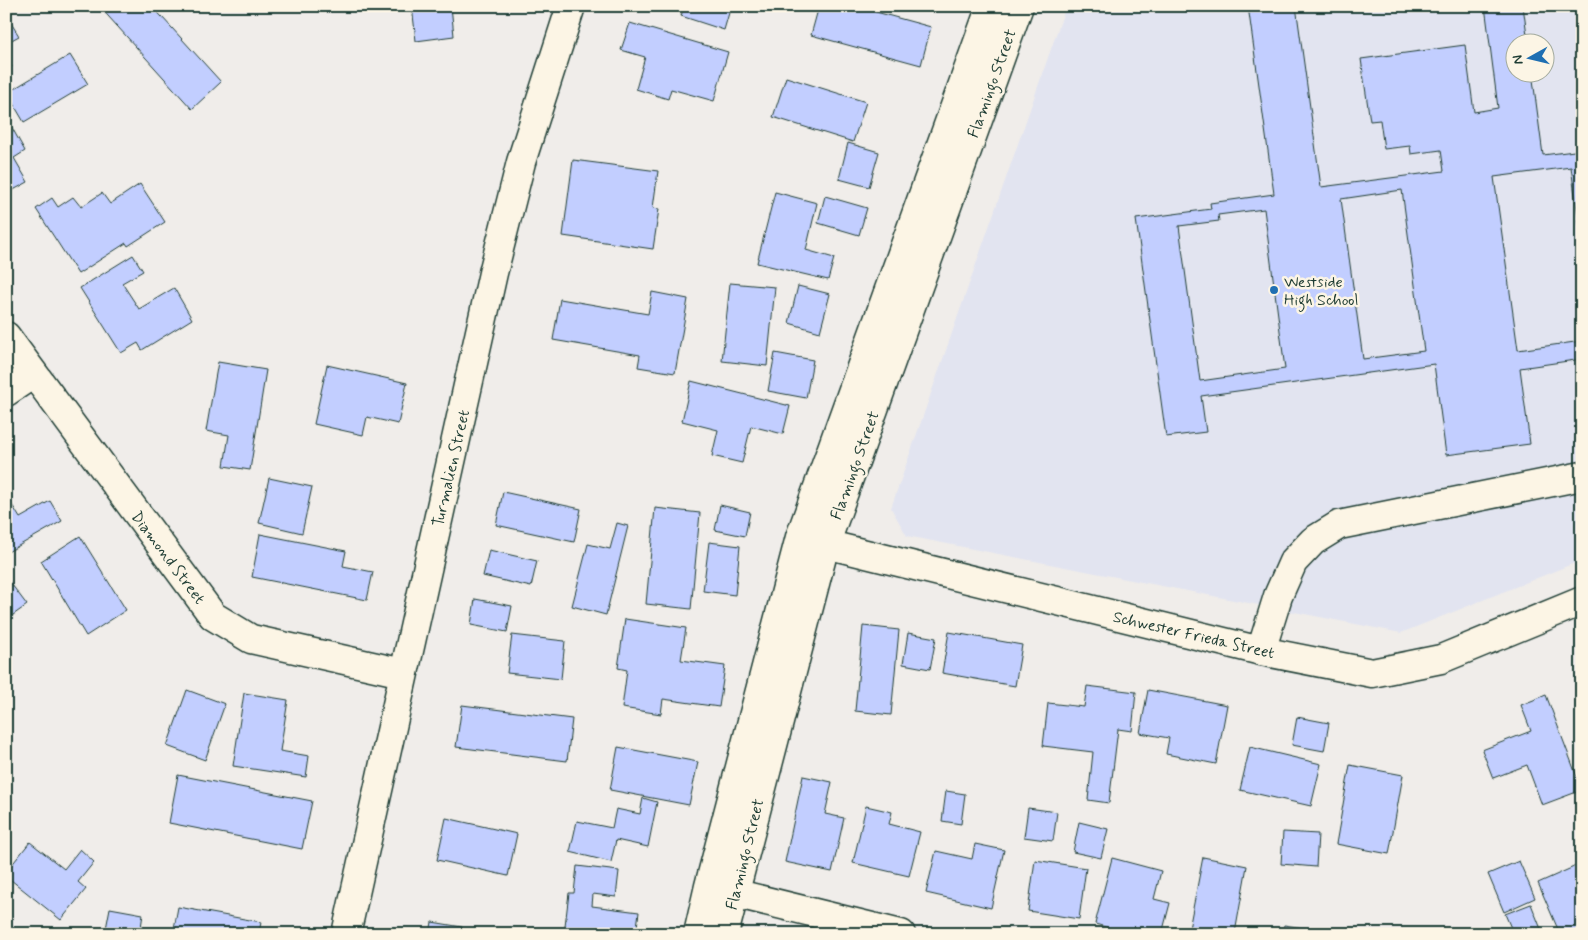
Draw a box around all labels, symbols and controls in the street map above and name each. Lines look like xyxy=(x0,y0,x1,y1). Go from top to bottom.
street label: Flamingo Street xyxy=(963,26,1023,141)
north arrow xyxy=(1506,32,1556,82)
text: N xyxy=(1509,54,1528,66)
place label: Westside High School xyxy=(1284,272,1359,312)
marker: Westside High School xyxy=(1268,284,1280,296)
street label: Turmalien Street xyxy=(428,408,475,529)
street label: Flamingo Street xyxy=(826,408,886,523)
street label: Diamond Street xyxy=(126,507,210,609)
street label: Schwester Frieda Street xyxy=(1111,607,1276,664)
street label: Flamingo Street xyxy=(721,796,771,913)

